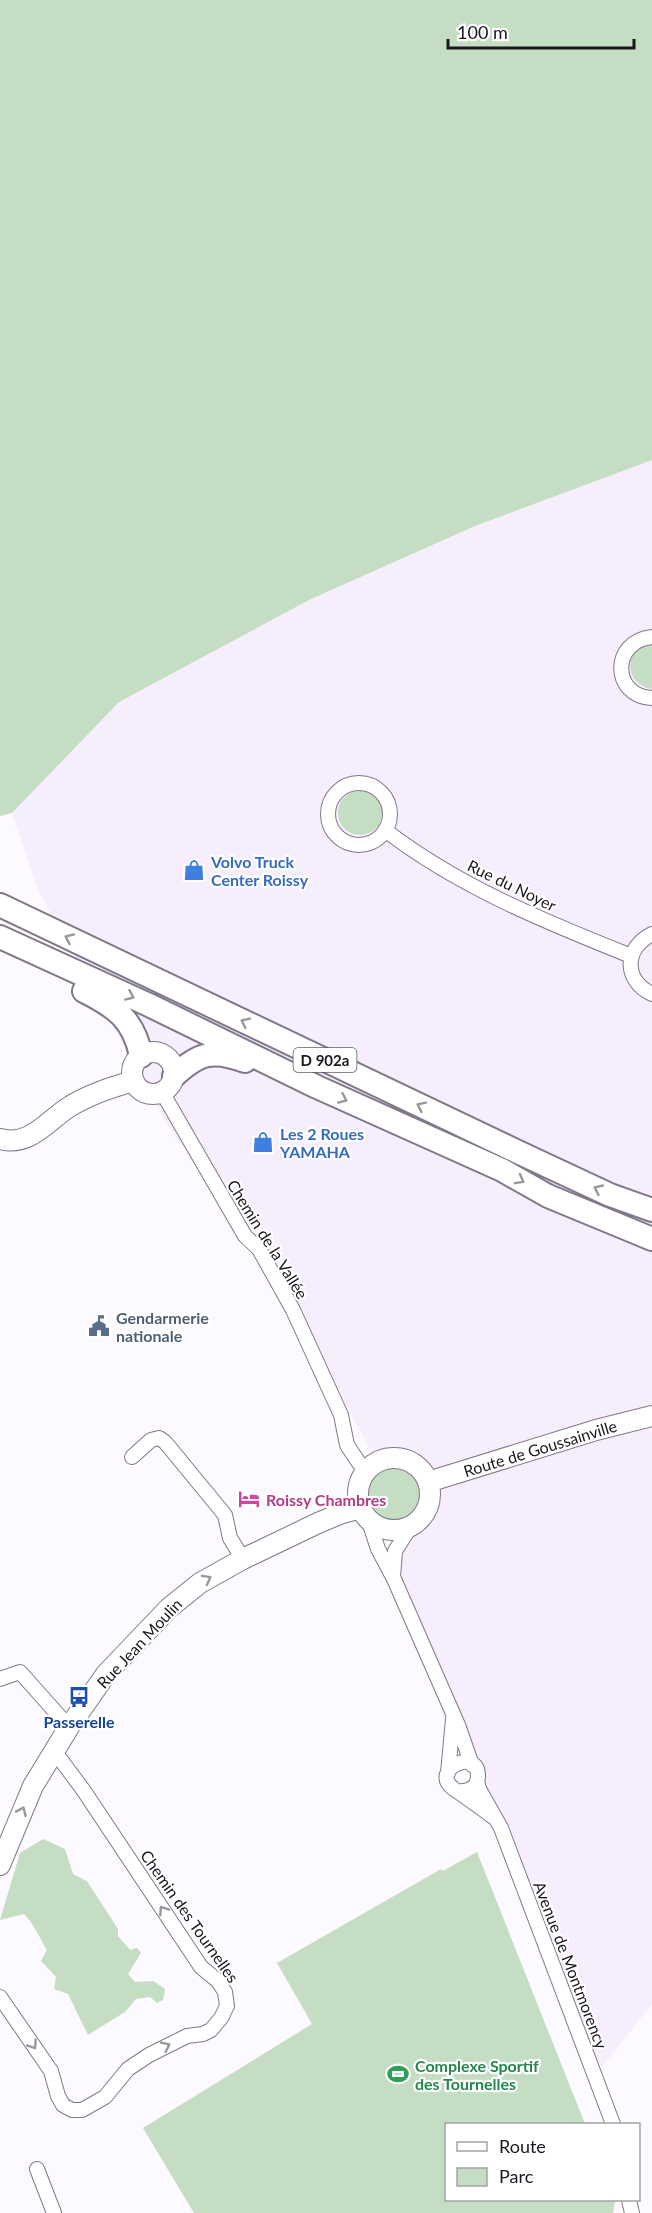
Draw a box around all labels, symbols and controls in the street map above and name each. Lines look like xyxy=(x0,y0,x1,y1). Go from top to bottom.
scale bar xyxy=(448,12,634,50)
text: 100 m xyxy=(457,21,508,43)
place label: Volvo Truck Center Roissy xyxy=(210,852,309,889)
street label: Rue du Noyer xyxy=(465,855,560,915)
shop icon: Volvo Truck Center Roissy xyxy=(182,858,206,882)
one-way arrow xyxy=(65,933,76,945)
one-way arrow xyxy=(123,989,134,1001)
one-way arrow xyxy=(241,1017,252,1029)
road number: D 902a xyxy=(294,1048,356,1072)
one-way arrow xyxy=(337,1092,348,1104)
one-way arrow xyxy=(417,1102,427,1113)
place label: Les 2 Roues YAMAHA xyxy=(279,1124,364,1161)
shop icon: Les 2 Roues YAMAHA xyxy=(251,1130,275,1154)
one-way arrow xyxy=(514,1173,525,1185)
street label: Chemin de la Vallée xyxy=(224,1176,312,1302)
one-way arrow xyxy=(593,1184,604,1196)
place label: Gendarmerie nationale xyxy=(116,1308,209,1345)
public building icon: Gendarmerie nationale xyxy=(87,1314,111,1338)
street label: Route de Goussainville xyxy=(461,1416,619,1480)
hotel icon: Roissy Chambres xyxy=(237,1487,261,1511)
place label: Roissy Chambres xyxy=(266,1490,386,1509)
one-way arrow xyxy=(201,1575,211,1586)
street label: Rue Jean Moulin xyxy=(93,1594,185,1692)
bus stop icon: Passerelle xyxy=(67,1685,91,1709)
place label: Passerelle xyxy=(43,1712,115,1731)
one-way arrow xyxy=(15,1807,27,1818)
street label: Chemin des Tournelles xyxy=(137,1846,243,1986)
street label: Avenue de Montmorency xyxy=(530,1879,612,2052)
one-way arrow xyxy=(159,1906,171,1916)
one-way arrow xyxy=(26,2038,37,2049)
one-way arrow xyxy=(159,2042,170,2054)
place label: Complexe Sportif des Tournelles xyxy=(415,2056,539,2093)
sports icon: Complexe Sportif des Tournelles xyxy=(386,2062,410,2086)
legend xyxy=(445,2123,640,2201)
text: Route xyxy=(499,2135,546,2157)
text: Parc xyxy=(499,2165,534,2187)

